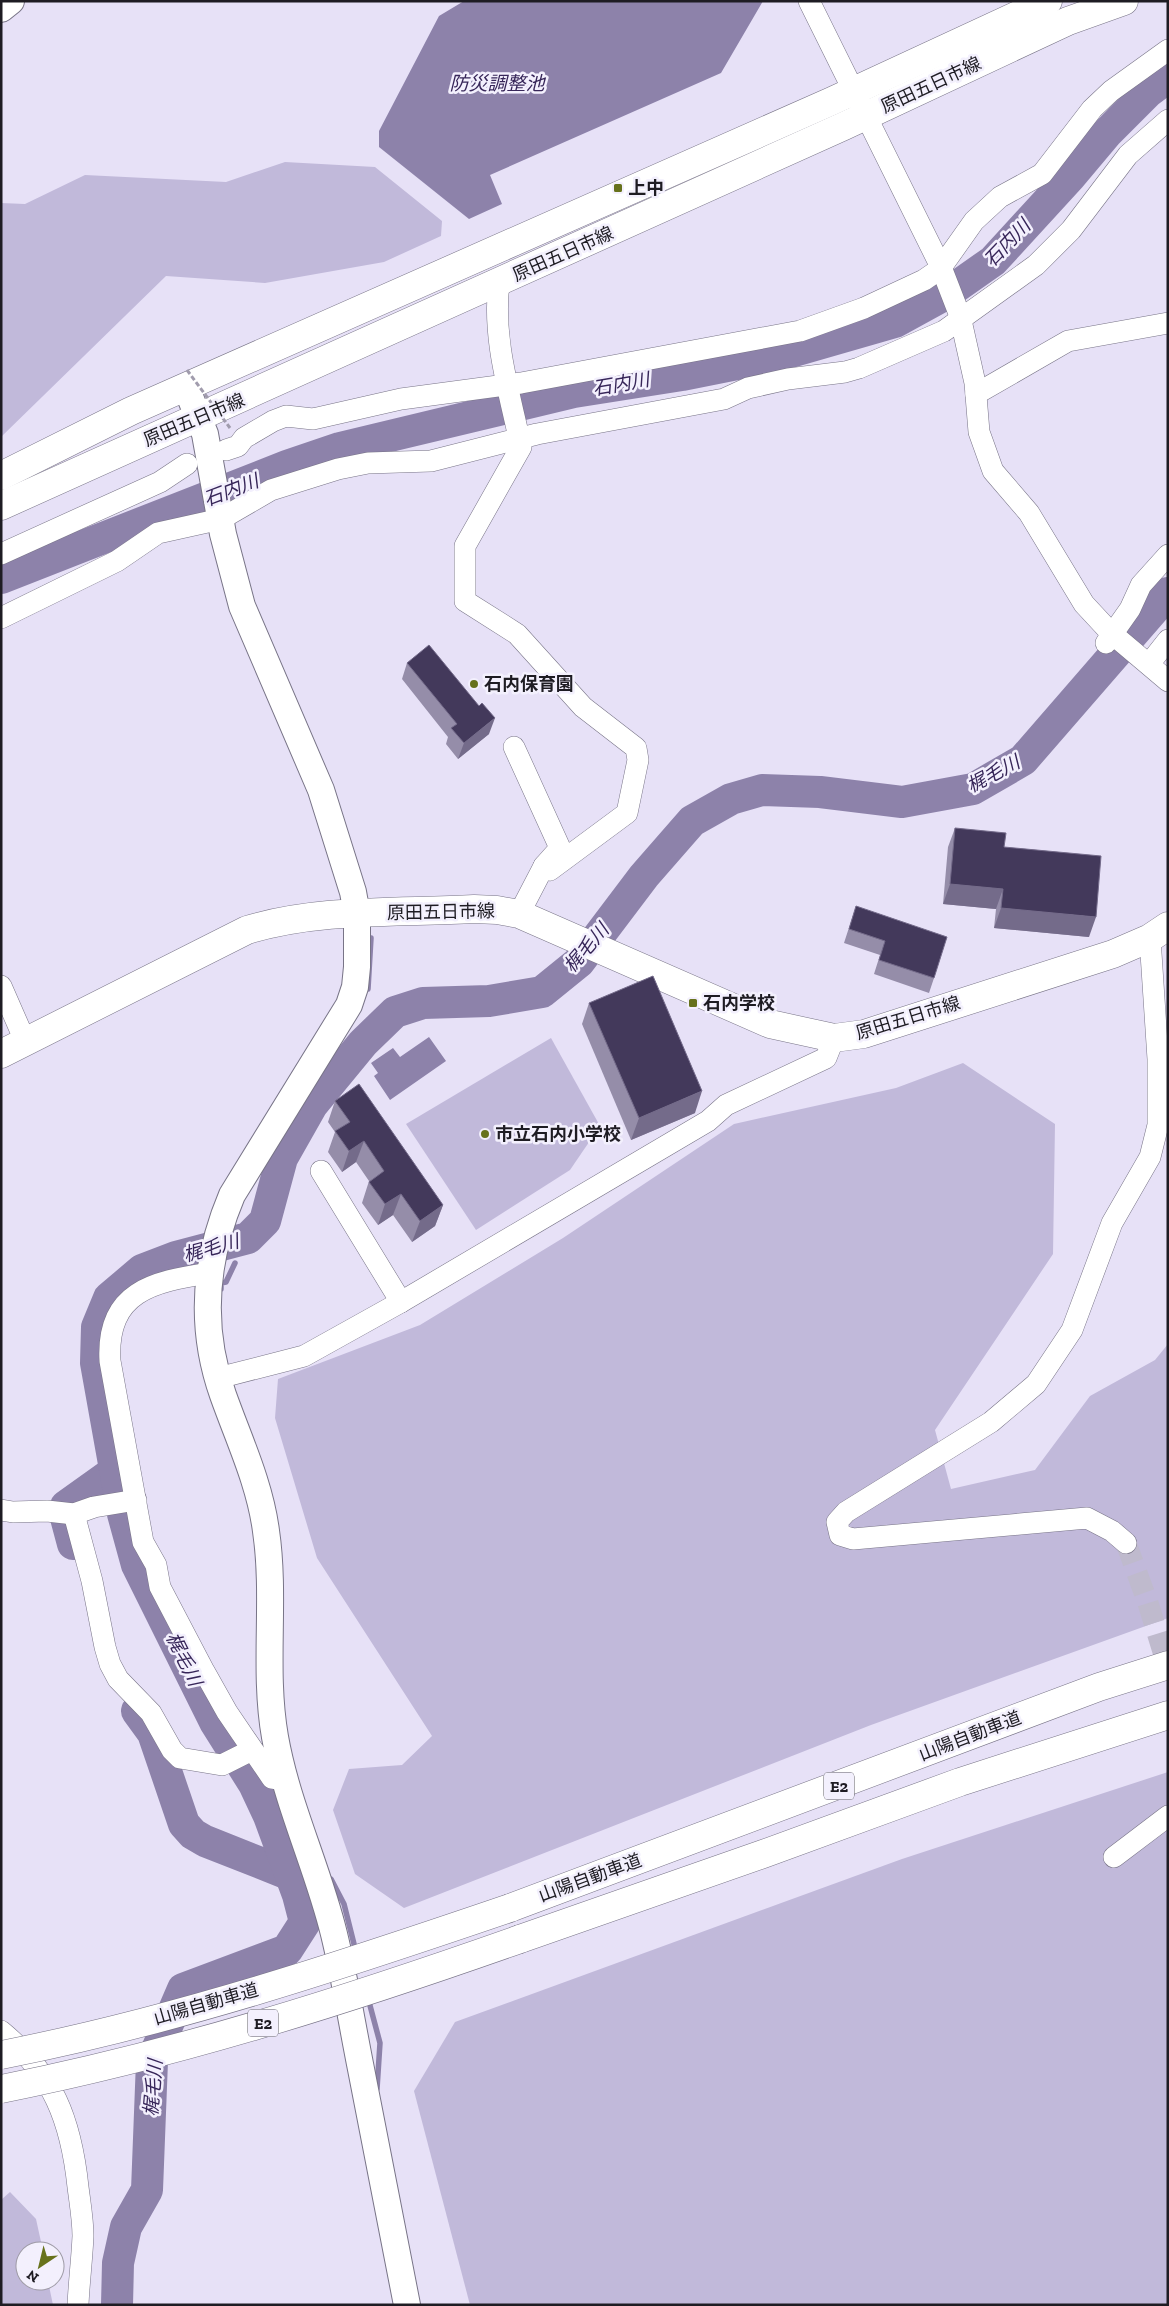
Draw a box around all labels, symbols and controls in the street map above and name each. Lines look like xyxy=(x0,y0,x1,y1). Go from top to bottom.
street label: 原田五日市線 xyxy=(877,52,985,118)
water label: 防災調整池 xyxy=(449,72,546,95)
place label: 上中 xyxy=(628,177,664,199)
marker: 上中 xyxy=(612,182,624,194)
water label: 石内川 xyxy=(979,213,1036,271)
street label: 原田五日市線 xyxy=(509,222,617,286)
water label: 石内川 xyxy=(591,367,653,400)
street label: 原田五日市線 xyxy=(140,389,248,451)
water label: 石内川 xyxy=(200,468,264,511)
place label: 石内保育園 xyxy=(484,673,574,695)
marker: 石内保育園 xyxy=(468,678,480,690)
water label: 梶毛川 xyxy=(962,750,1025,798)
street label: 原田五日市線 xyxy=(387,900,495,924)
water label: 梶毛川 xyxy=(559,917,615,977)
place label: 石内学校 xyxy=(703,992,775,1014)
street label: 原田五日市線 xyxy=(853,992,963,1044)
marker: 石内学校 xyxy=(687,997,699,1009)
place label: 市立石内小学校 xyxy=(495,1123,621,1145)
marker: 市立石内小学校 xyxy=(479,1128,491,1140)
water label: 梶毛川 xyxy=(180,1229,243,1266)
water label: 梶毛川 xyxy=(161,1628,208,1691)
street label: 山陽自動車道 xyxy=(916,1706,1024,1766)
road number: E2 xyxy=(824,1772,854,1800)
street label: 山陽自動車道 xyxy=(535,1849,645,1907)
street label: 山陽自動車道 xyxy=(151,1979,261,2029)
road number: E2 xyxy=(248,2010,278,2036)
water label: 梶毛川 xyxy=(139,2057,167,2117)
north arrow xyxy=(15,2241,65,2291)
text: N xyxy=(23,2266,42,2286)

